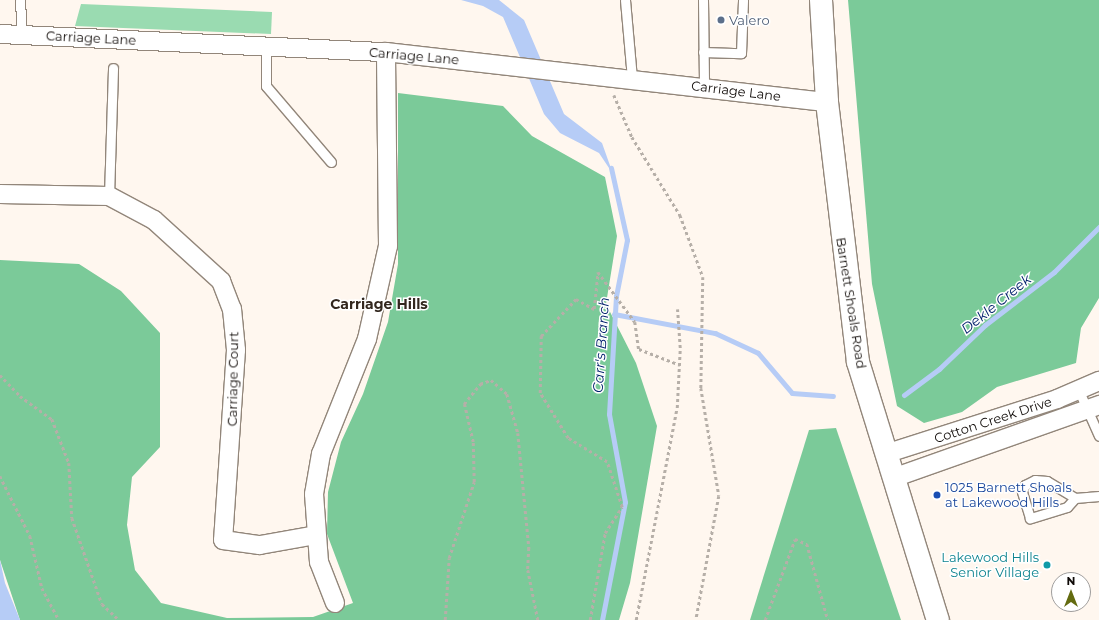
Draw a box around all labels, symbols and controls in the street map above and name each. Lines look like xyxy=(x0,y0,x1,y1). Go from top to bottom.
place label: Valero xyxy=(729,12,770,28)
marker: Valero xyxy=(716,15,726,25)
street label: Carriage Lane xyxy=(45,28,137,48)
street label: Carriage Lane xyxy=(368,44,460,68)
street label: Carriage Lane xyxy=(690,78,782,104)
street label: Barnett Shoals Road xyxy=(833,236,869,370)
water label: Dekle Creek xyxy=(958,271,1034,337)
district label: Carriage Hills xyxy=(330,296,428,312)
water label: Carr's Branch xyxy=(589,297,613,393)
street label: Carriage Court xyxy=(224,331,242,427)
street label: Cotton Creek Drive xyxy=(932,394,1054,446)
place label: 1025 Barnett Shoals at Lakewood Hills xyxy=(945,480,1072,511)
marker: 1025 Barnett Shoals at Lakewood Hills xyxy=(932,490,942,500)
place label: Lakewood Hills Senior Village xyxy=(941,550,1039,581)
marker: Lakewood Hills Senior Village xyxy=(1042,560,1052,570)
north arrow xyxy=(1051,572,1091,612)
text: N xyxy=(1067,574,1075,588)

